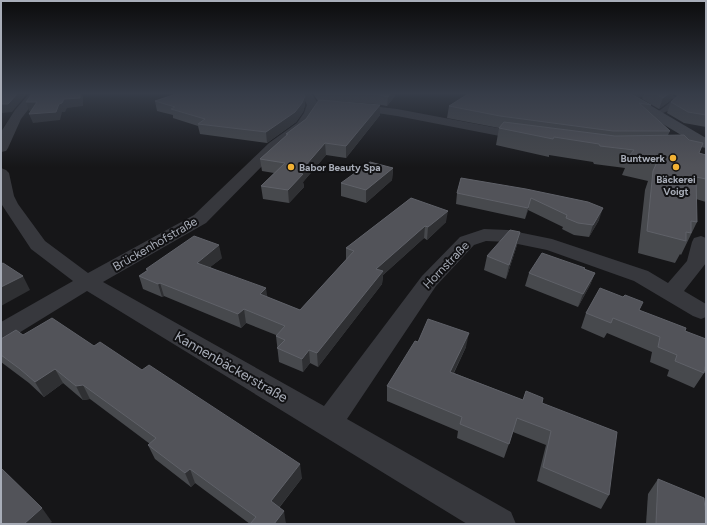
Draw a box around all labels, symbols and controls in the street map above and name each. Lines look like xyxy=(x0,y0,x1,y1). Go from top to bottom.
place label: Buntwerk xyxy=(621,152,666,165)
marker: Buntwerk xyxy=(668,153,678,163)
place label: Babor Beauty Spa xyxy=(299,161,381,174)
marker: Babor Beauty Spa xyxy=(286,162,296,172)
marker: Bäckerei Voigt xyxy=(671,162,681,172)
place label: Bäckerei Voigt xyxy=(656,173,696,198)
street label: Brückenhofstraße xyxy=(110,214,200,274)
street label: Hornstraße xyxy=(420,238,472,292)
street label: Kannenbäckerstraße xyxy=(171,328,291,406)

